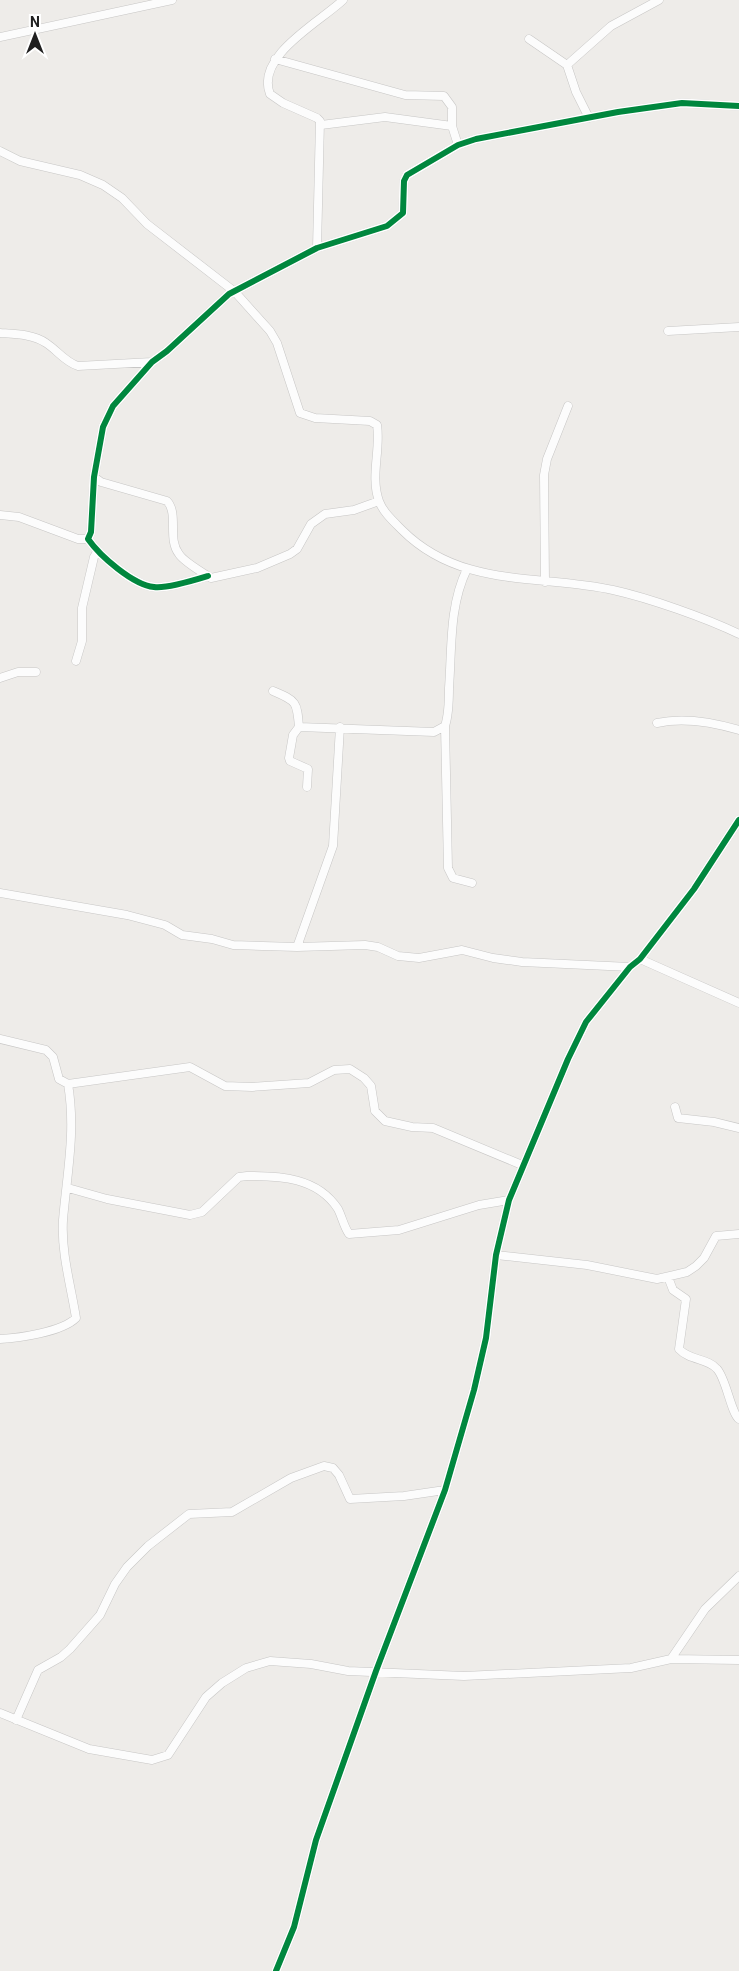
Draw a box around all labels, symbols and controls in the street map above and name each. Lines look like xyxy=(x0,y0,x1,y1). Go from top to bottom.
north arrow xyxy=(10,10,60,60)
text: N xyxy=(30,14,40,30)

